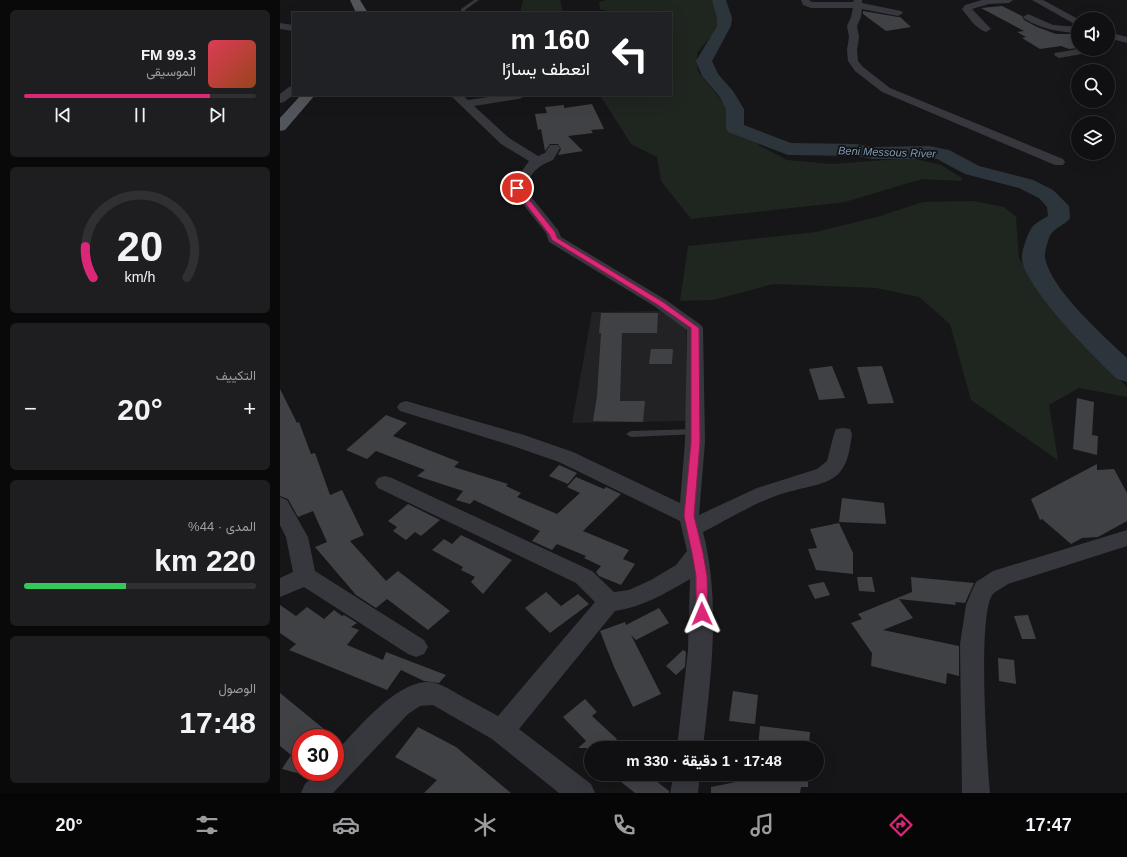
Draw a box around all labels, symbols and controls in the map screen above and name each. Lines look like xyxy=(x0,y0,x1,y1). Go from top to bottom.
map controls xyxy=(1071,12,1115,160)
button: sound xyxy=(1071,12,1115,56)
text: 160 m xyxy=(511,24,590,55)
icon: left xyxy=(604,28,656,80)
text: 99.3 FM xyxy=(141,46,196,63)
text: انعطف يسارًا xyxy=(502,59,590,79)
text: الموسيقى xyxy=(146,64,196,79)
button: search xyxy=(1071,64,1115,108)
icon: previous xyxy=(52,104,74,126)
icon: pause xyxy=(129,104,151,126)
icon: next xyxy=(206,104,228,126)
button: layers xyxy=(1071,116,1115,160)
water label: Beni Messous River xyxy=(838,144,937,160)
pin xyxy=(500,171,534,205)
icon: arrive xyxy=(506,177,528,199)
text: 20 xyxy=(117,223,163,270)
text: km/h xyxy=(125,268,156,284)
text: التكييف xyxy=(216,368,256,383)
text: 20° xyxy=(117,393,163,426)
text: − xyxy=(24,396,37,421)
text: + xyxy=(243,396,256,421)
text: المدى · 44% xyxy=(188,519,256,534)
text: 220 km xyxy=(154,544,256,577)
position arrow xyxy=(681,593,723,635)
text: الوصول xyxy=(218,681,256,696)
text: 17:48 xyxy=(179,706,256,739)
speed limit sign: 30 xyxy=(292,729,344,781)
text: 17:48 · 1 دقيقة · 330 m xyxy=(626,752,782,769)
icon: filters xyxy=(193,811,221,839)
icon: car xyxy=(332,811,360,839)
icon: climate xyxy=(471,811,499,839)
icon: phone xyxy=(610,811,638,839)
icon: music xyxy=(748,811,776,839)
icon: directions xyxy=(887,811,915,839)
text: 20° xyxy=(55,815,83,835)
text: 17:47 xyxy=(1026,815,1072,835)

